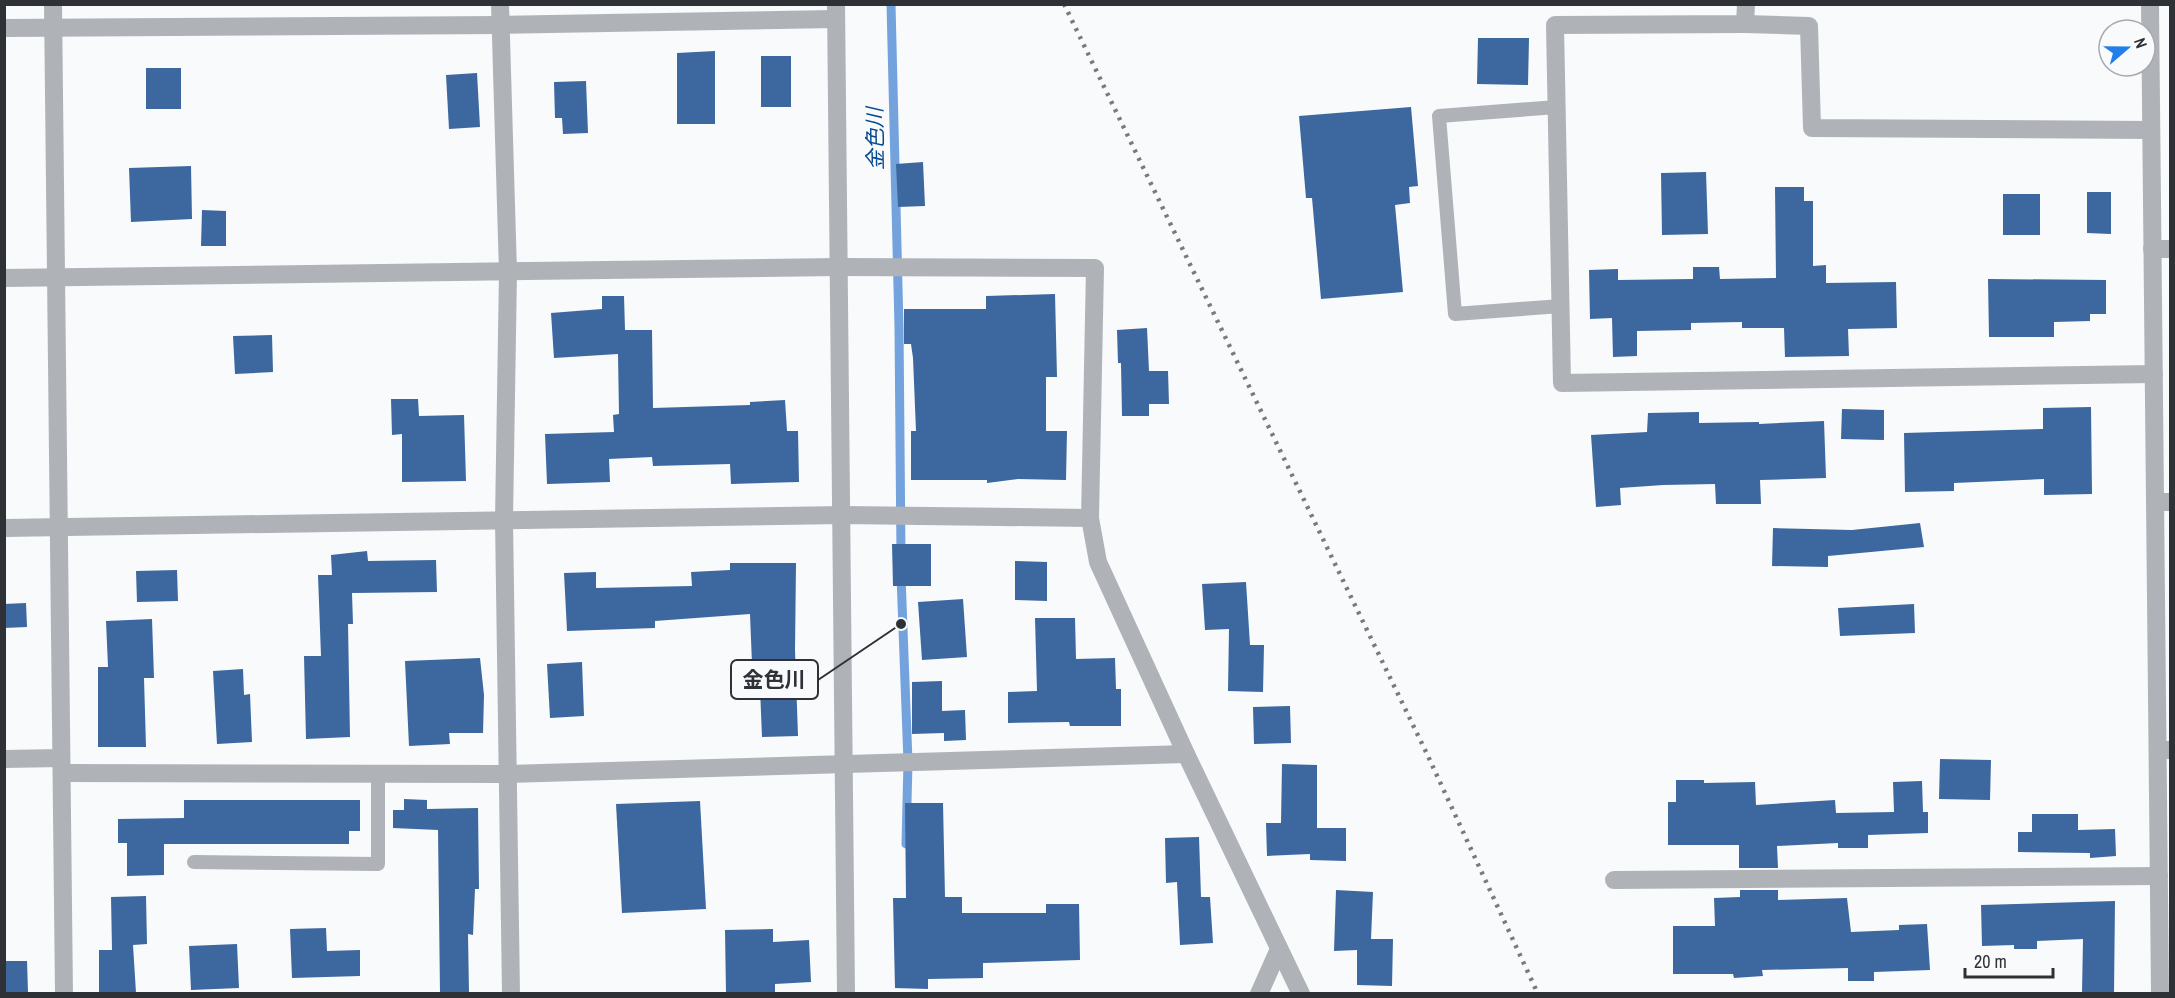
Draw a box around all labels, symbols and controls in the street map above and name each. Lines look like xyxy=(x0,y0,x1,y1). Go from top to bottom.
north arrow xyxy=(2097,18,2157,78)
text: N xyxy=(2129,35,2153,51)
water label: 金色川 xyxy=(860,105,890,171)
callout: 金色川 xyxy=(731,660,818,699)
text: 金色川 xyxy=(743,665,806,694)
scale bar xyxy=(1965,941,2054,979)
text: 20 m xyxy=(1974,949,2007,974)

